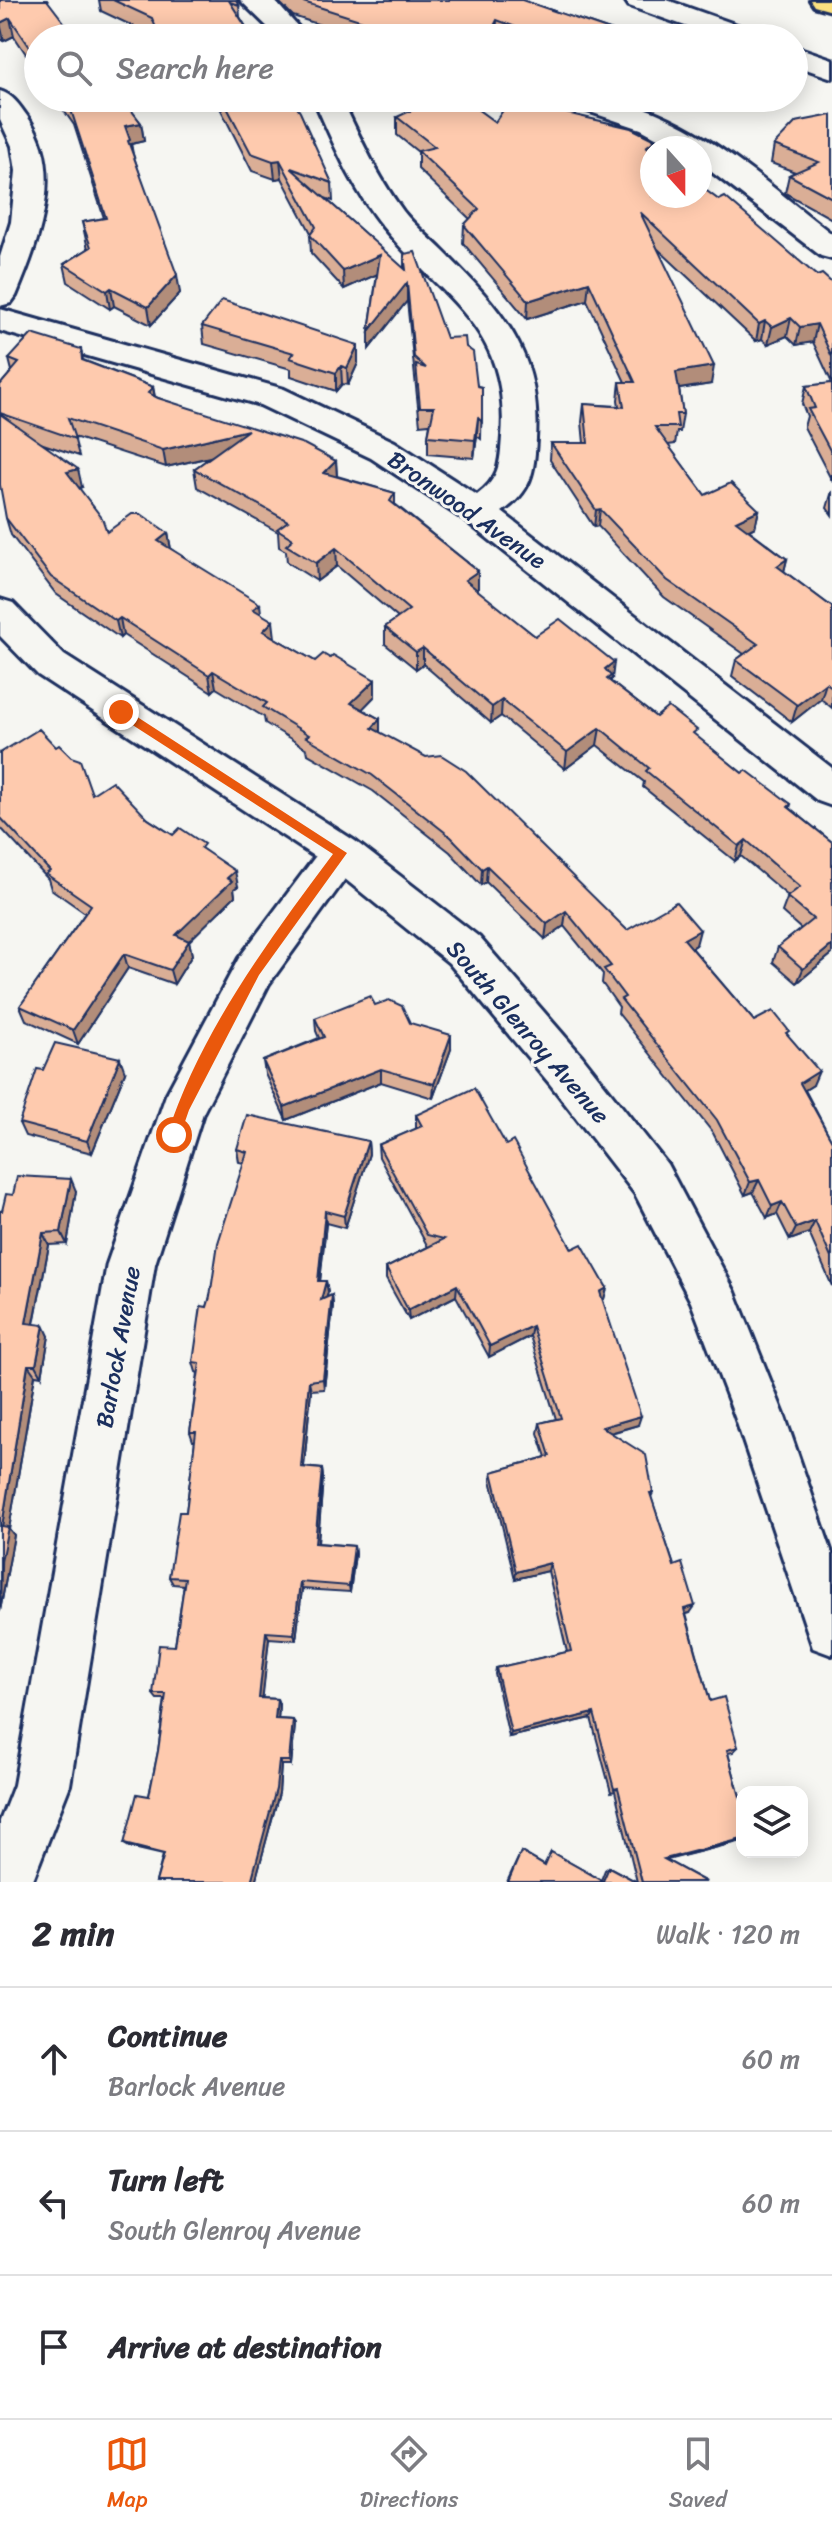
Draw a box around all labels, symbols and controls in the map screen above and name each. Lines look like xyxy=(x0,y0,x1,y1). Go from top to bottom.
search box xyxy=(24,24,808,112)
text: Search here xyxy=(116,41,274,95)
icon: search xyxy=(52,46,96,90)
north arrow xyxy=(640,136,712,208)
street label: Bronwood Avenue xyxy=(379,439,556,581)
route end xyxy=(103,694,139,730)
street label: South Glenroy Avenue xyxy=(435,930,621,1134)
route start xyxy=(156,1117,192,1153)
street label: Barlock Avenue xyxy=(83,1263,153,1431)
map controls xyxy=(736,1786,808,1858)
button: layers xyxy=(736,1786,808,1858)
text: 2 min xyxy=(32,1904,114,1964)
text: Walk · 120 m xyxy=(656,1911,800,1957)
text: Continue xyxy=(108,2009,227,2063)
text: 60 m xyxy=(742,2036,800,2082)
icon: ahead xyxy=(32,2037,76,2081)
text: Barlock Avenue xyxy=(108,2063,285,2109)
text: Turn left xyxy=(108,2153,224,2207)
text: 60 m xyxy=(742,2180,800,2226)
icon: left xyxy=(32,2181,76,2225)
text: South Glenroy Avenue xyxy=(108,2207,361,2253)
text: Arrive at destination xyxy=(108,2320,382,2374)
icon: arrive xyxy=(32,2325,76,2369)
tab: Map xyxy=(105,2432,149,2519)
tab: Directions xyxy=(360,2432,458,2519)
tab: Saved xyxy=(669,2432,727,2519)

